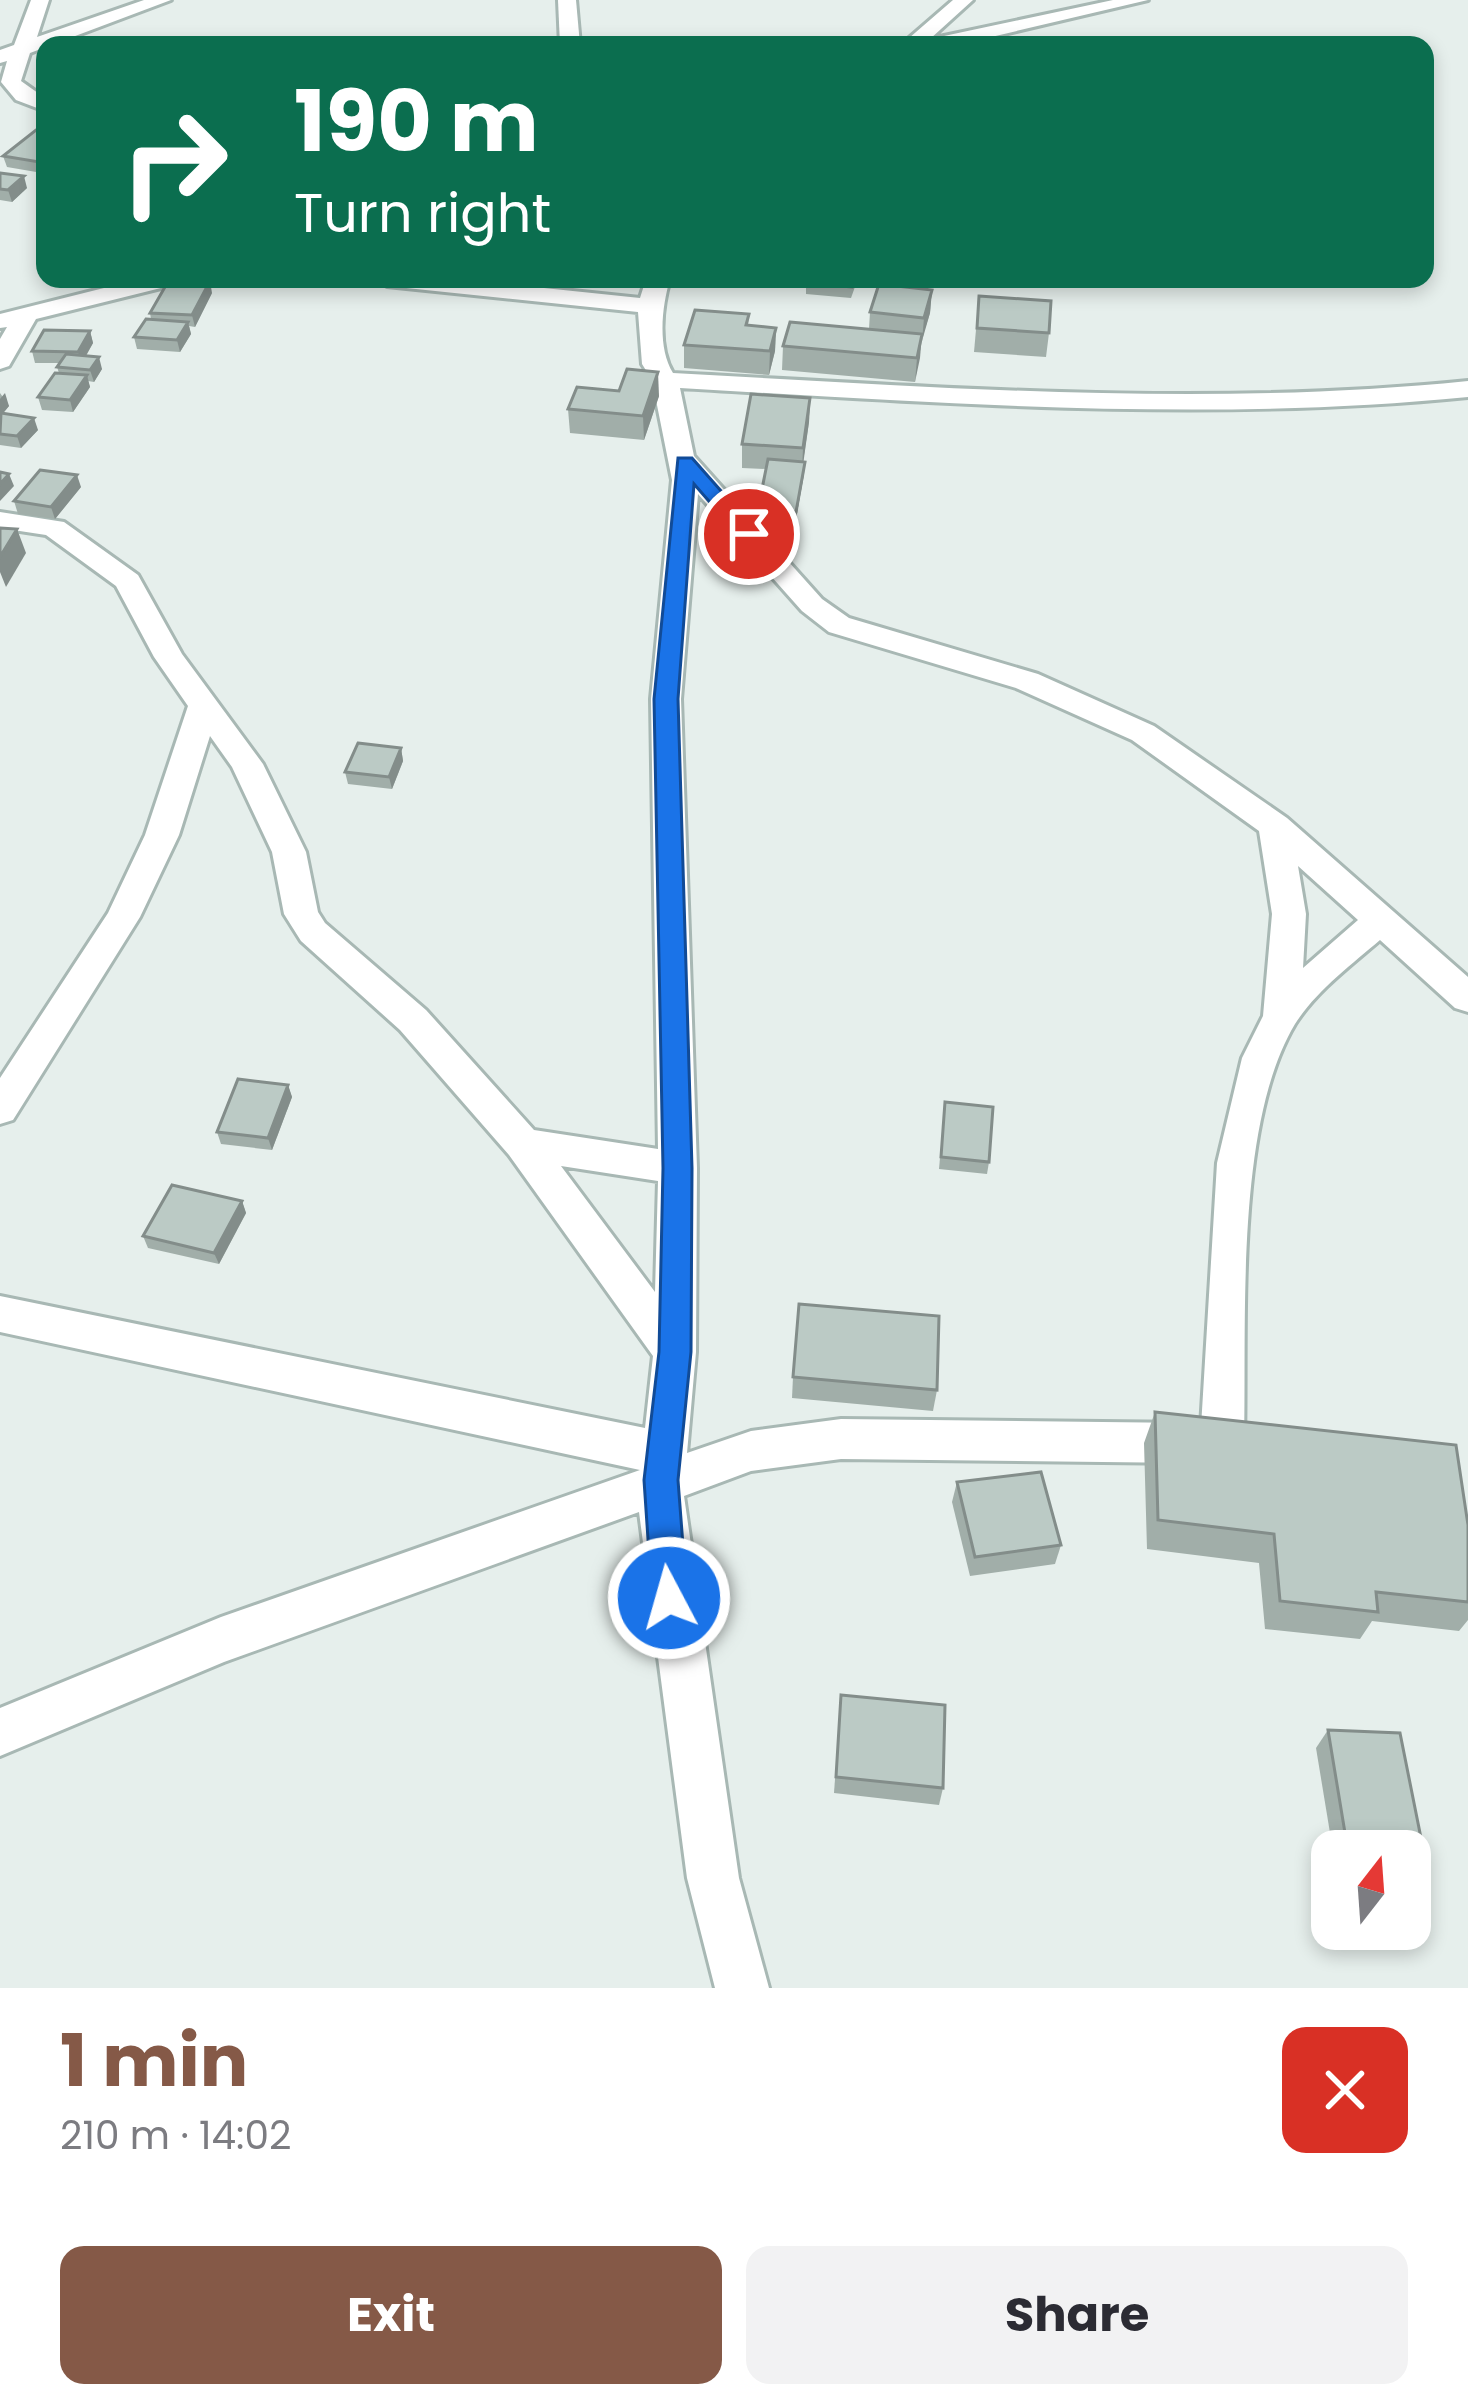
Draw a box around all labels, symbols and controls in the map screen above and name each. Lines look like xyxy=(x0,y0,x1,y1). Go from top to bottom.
text: 190 m xyxy=(294,63,539,180)
icon: right xyxy=(96,84,252,240)
text: Turn right xyxy=(294,175,551,251)
pin xyxy=(698,483,800,585)
icon: arrive xyxy=(716,501,782,567)
position arrow xyxy=(606,1535,732,1661)
north arrow xyxy=(1311,1830,1431,1950)
map controls xyxy=(1311,1830,1431,1950)
text: 1 min xyxy=(60,2010,248,2111)
button: close xyxy=(1282,2027,1408,2153)
text: 210 m · 14:02 xyxy=(60,2108,291,2163)
button: Exit xyxy=(60,2246,722,2384)
button: Share xyxy=(746,2246,1408,2384)

